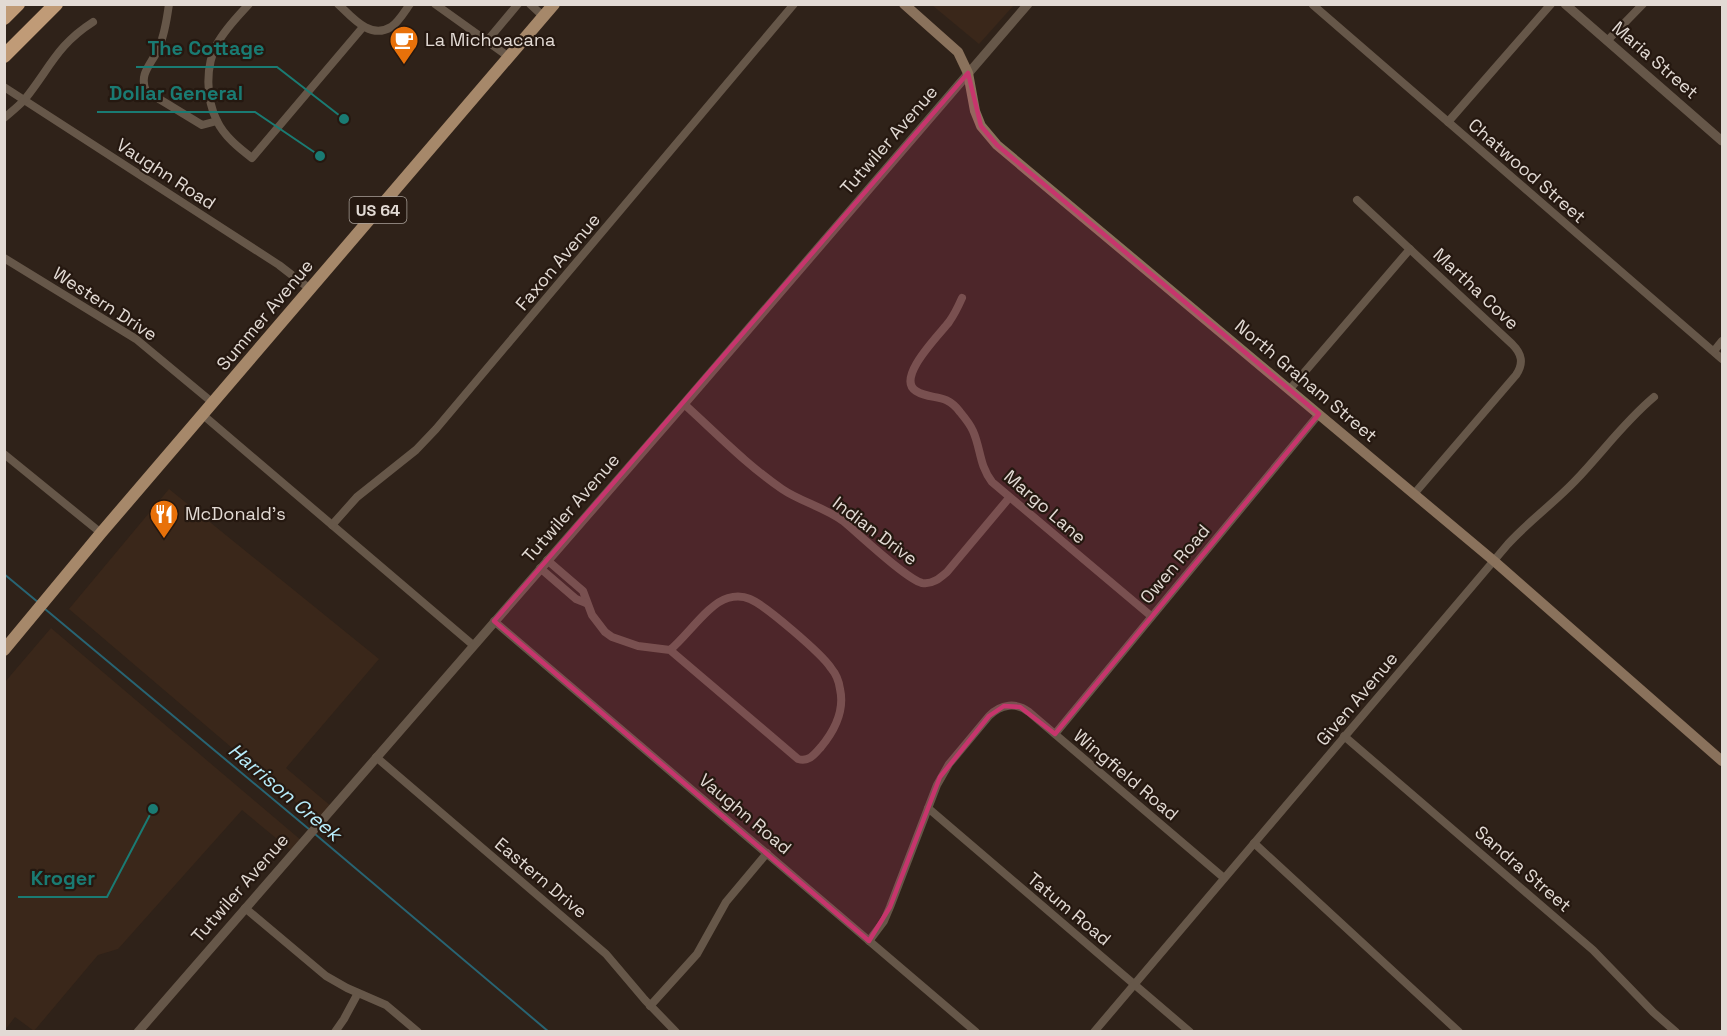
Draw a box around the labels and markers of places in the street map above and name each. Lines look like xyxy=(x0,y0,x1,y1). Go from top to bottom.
cafe icon: La Michoacana xyxy=(388,24,420,66)
place label: La Michoacana xyxy=(425,28,555,51)
callout: The Cottage xyxy=(136,29,277,67)
callout: Dollar General xyxy=(97,74,255,112)
restaurant icon: McDonald's xyxy=(148,498,180,540)
place label: McDonald's xyxy=(185,502,286,525)
callout: Kroger xyxy=(18,859,107,897)

